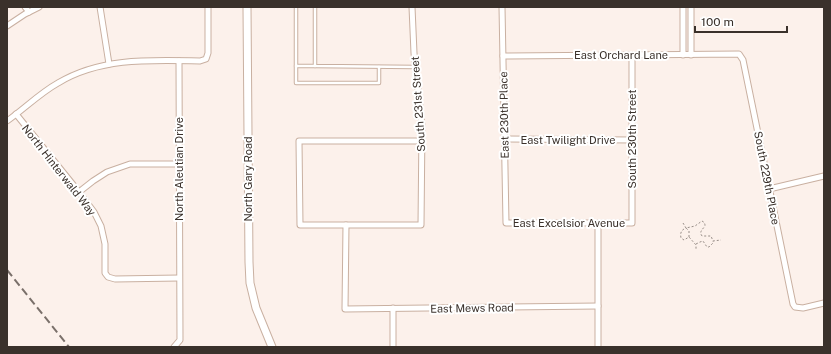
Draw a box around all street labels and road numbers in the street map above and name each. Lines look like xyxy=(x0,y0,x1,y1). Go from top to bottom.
street label: East Orchard Lane xyxy=(574,49,668,61)
street label: South 231st Street xyxy=(409,56,427,152)
street label: East 230th Place xyxy=(497,71,511,159)
street label: South 230th Street xyxy=(626,90,638,188)
street label: North Aleutian Drive xyxy=(173,117,185,221)
street label: North Hinterwald Way xyxy=(20,122,98,218)
street label: South 229th Place xyxy=(752,130,782,226)
street label: East Twilight Drive xyxy=(521,134,615,146)
street label: North Gary Road xyxy=(242,136,254,222)
street label: East Excelsior Avenue xyxy=(513,217,625,229)
street label: East Mews Road xyxy=(430,301,514,315)

